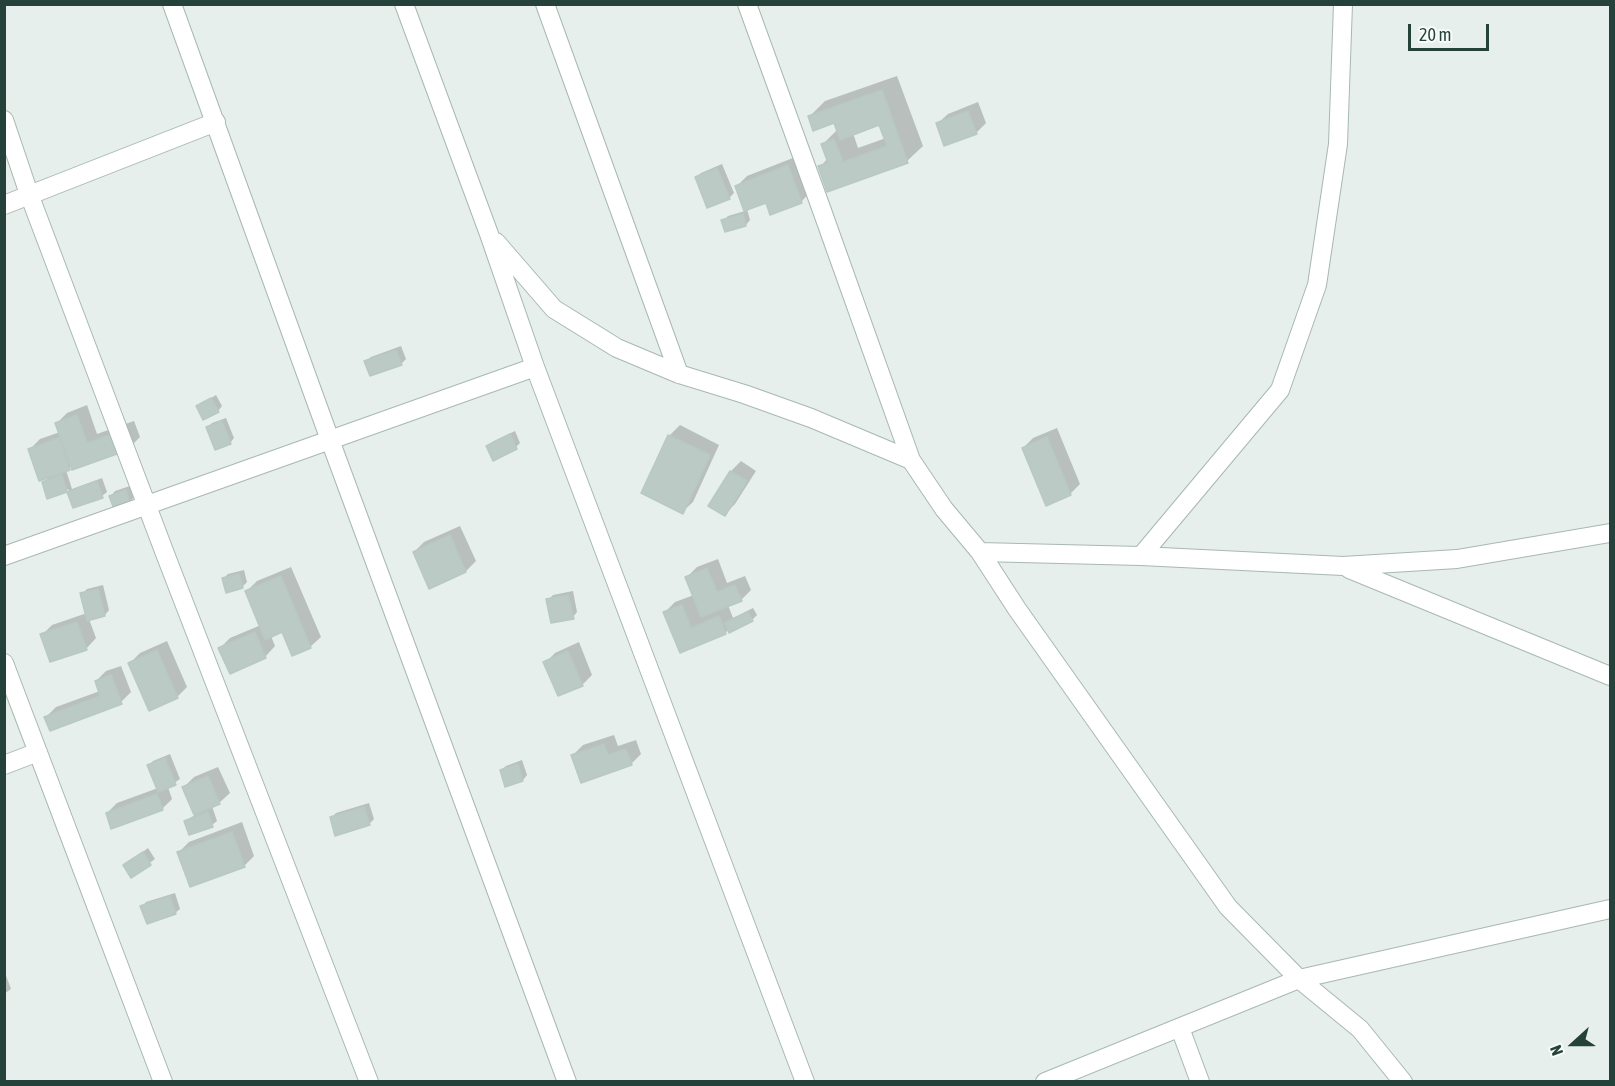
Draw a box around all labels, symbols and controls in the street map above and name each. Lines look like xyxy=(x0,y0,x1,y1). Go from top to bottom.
scale bar xyxy=(1411,12,1492,50)
text: 20 m xyxy=(1419,24,1451,45)
north arrow xyxy=(1543,1014,1603,1074)
text: N xyxy=(1546,1043,1566,1058)

